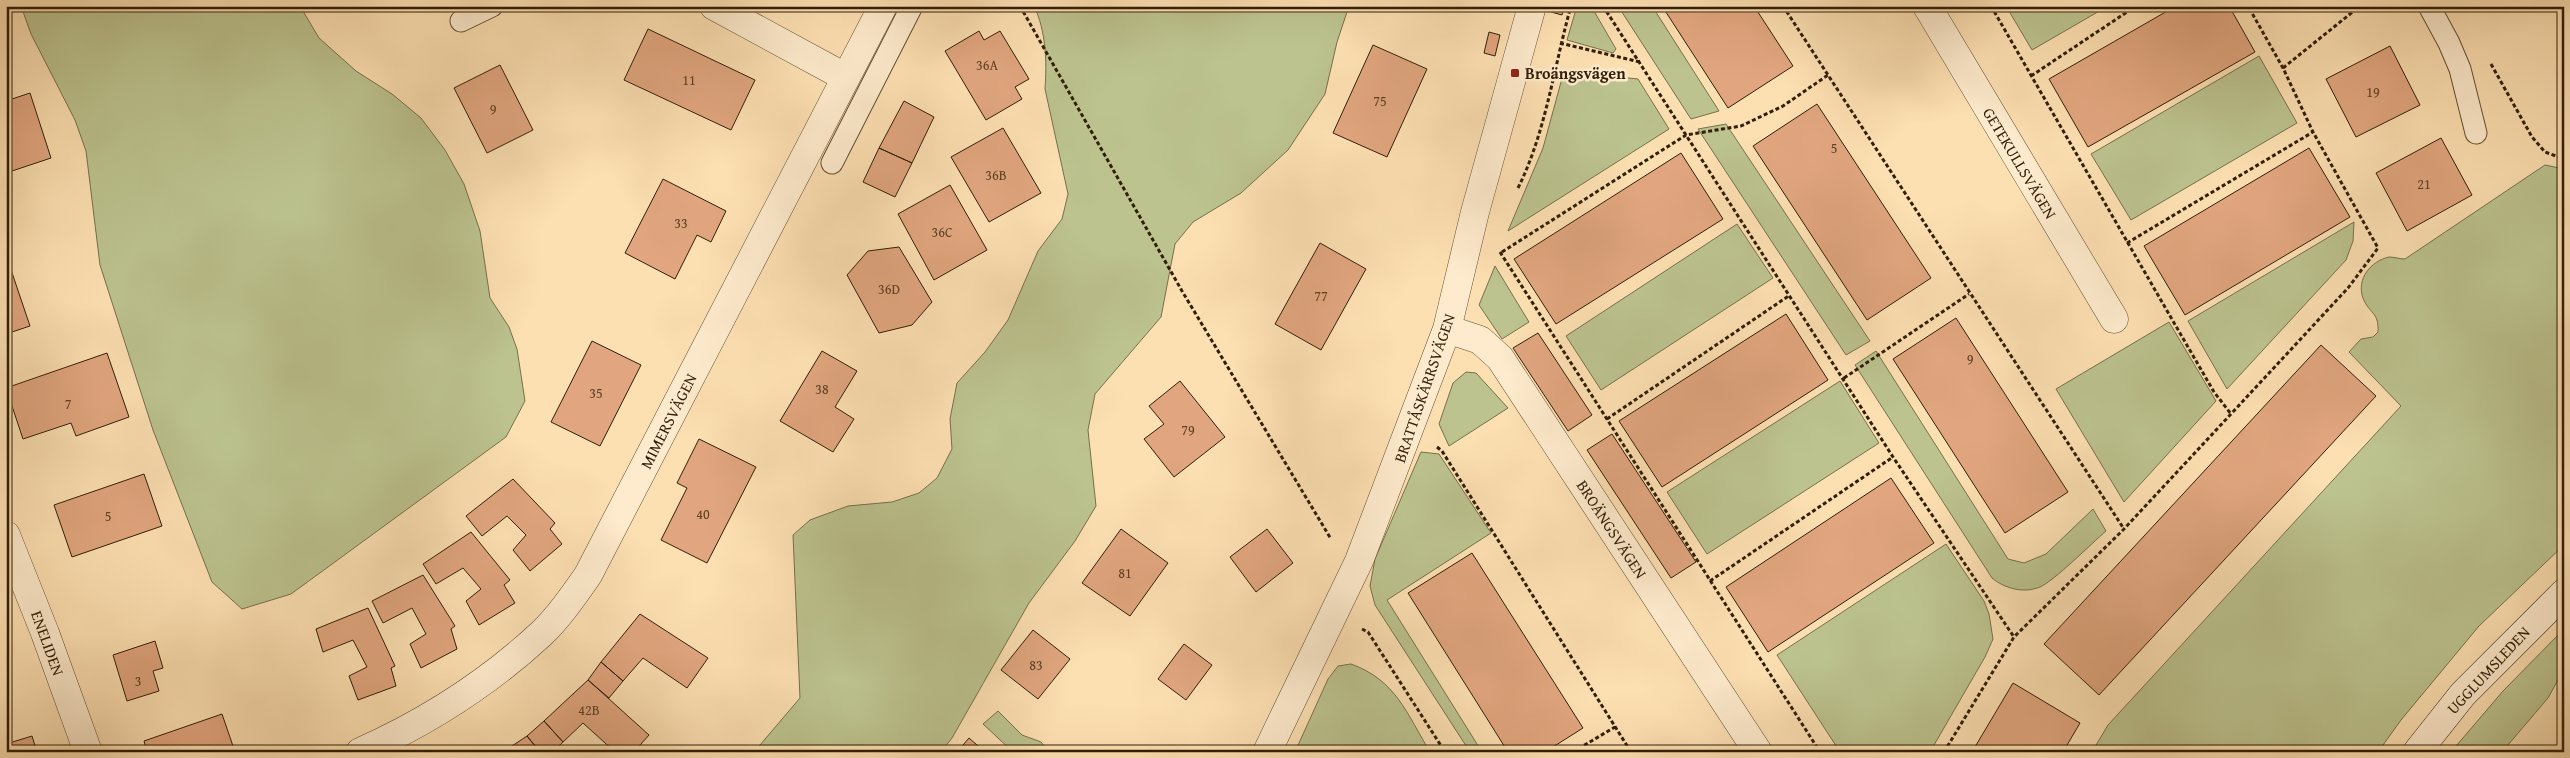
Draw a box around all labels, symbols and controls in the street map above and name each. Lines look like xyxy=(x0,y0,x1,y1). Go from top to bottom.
house number: 36A xyxy=(976,55,998,75)
place label: Broängsvägen xyxy=(1525,61,1626,85)
marker: Broängsvägen xyxy=(1509,67,1521,79)
house number: 11 xyxy=(682,70,696,90)
house number: 19 xyxy=(2366,82,2380,102)
house number: 75 xyxy=(1373,91,1387,111)
house number: 9 xyxy=(490,99,497,119)
street label: GETEKULLSVÄGEN xyxy=(1977,103,2063,224)
house number: 5 xyxy=(1831,138,1837,158)
house number: 36B xyxy=(985,165,1007,185)
house number: 21 xyxy=(2417,174,2431,194)
house number: 33 xyxy=(674,213,688,233)
house number: 36C xyxy=(931,222,953,242)
house number: 36D xyxy=(878,279,900,299)
house number: 77 xyxy=(1314,286,1328,306)
street label: BRATTÅSKÄRRSVÄGEN xyxy=(1387,310,1461,466)
house number: 9 xyxy=(1967,349,1974,369)
street label: MIMERSVÄGEN xyxy=(634,369,703,473)
house number: 38 xyxy=(815,379,829,399)
house number: 35 xyxy=(589,383,603,403)
house number: 7 xyxy=(65,394,72,414)
house number: 79 xyxy=(1181,420,1195,440)
street label: BROÄNGSVÄGEN xyxy=(1571,475,1653,584)
house number: 40 xyxy=(696,504,710,524)
house number: 5 xyxy=(105,506,111,526)
house number: 81 xyxy=(1118,563,1132,583)
street label: ENELIDEN xyxy=(25,607,71,679)
street label: UGGLUMSLEDEN xyxy=(2441,620,2536,719)
house number: 83 xyxy=(1029,655,1043,675)
house number: 3 xyxy=(135,671,141,691)
house number: 42B xyxy=(578,700,600,720)

